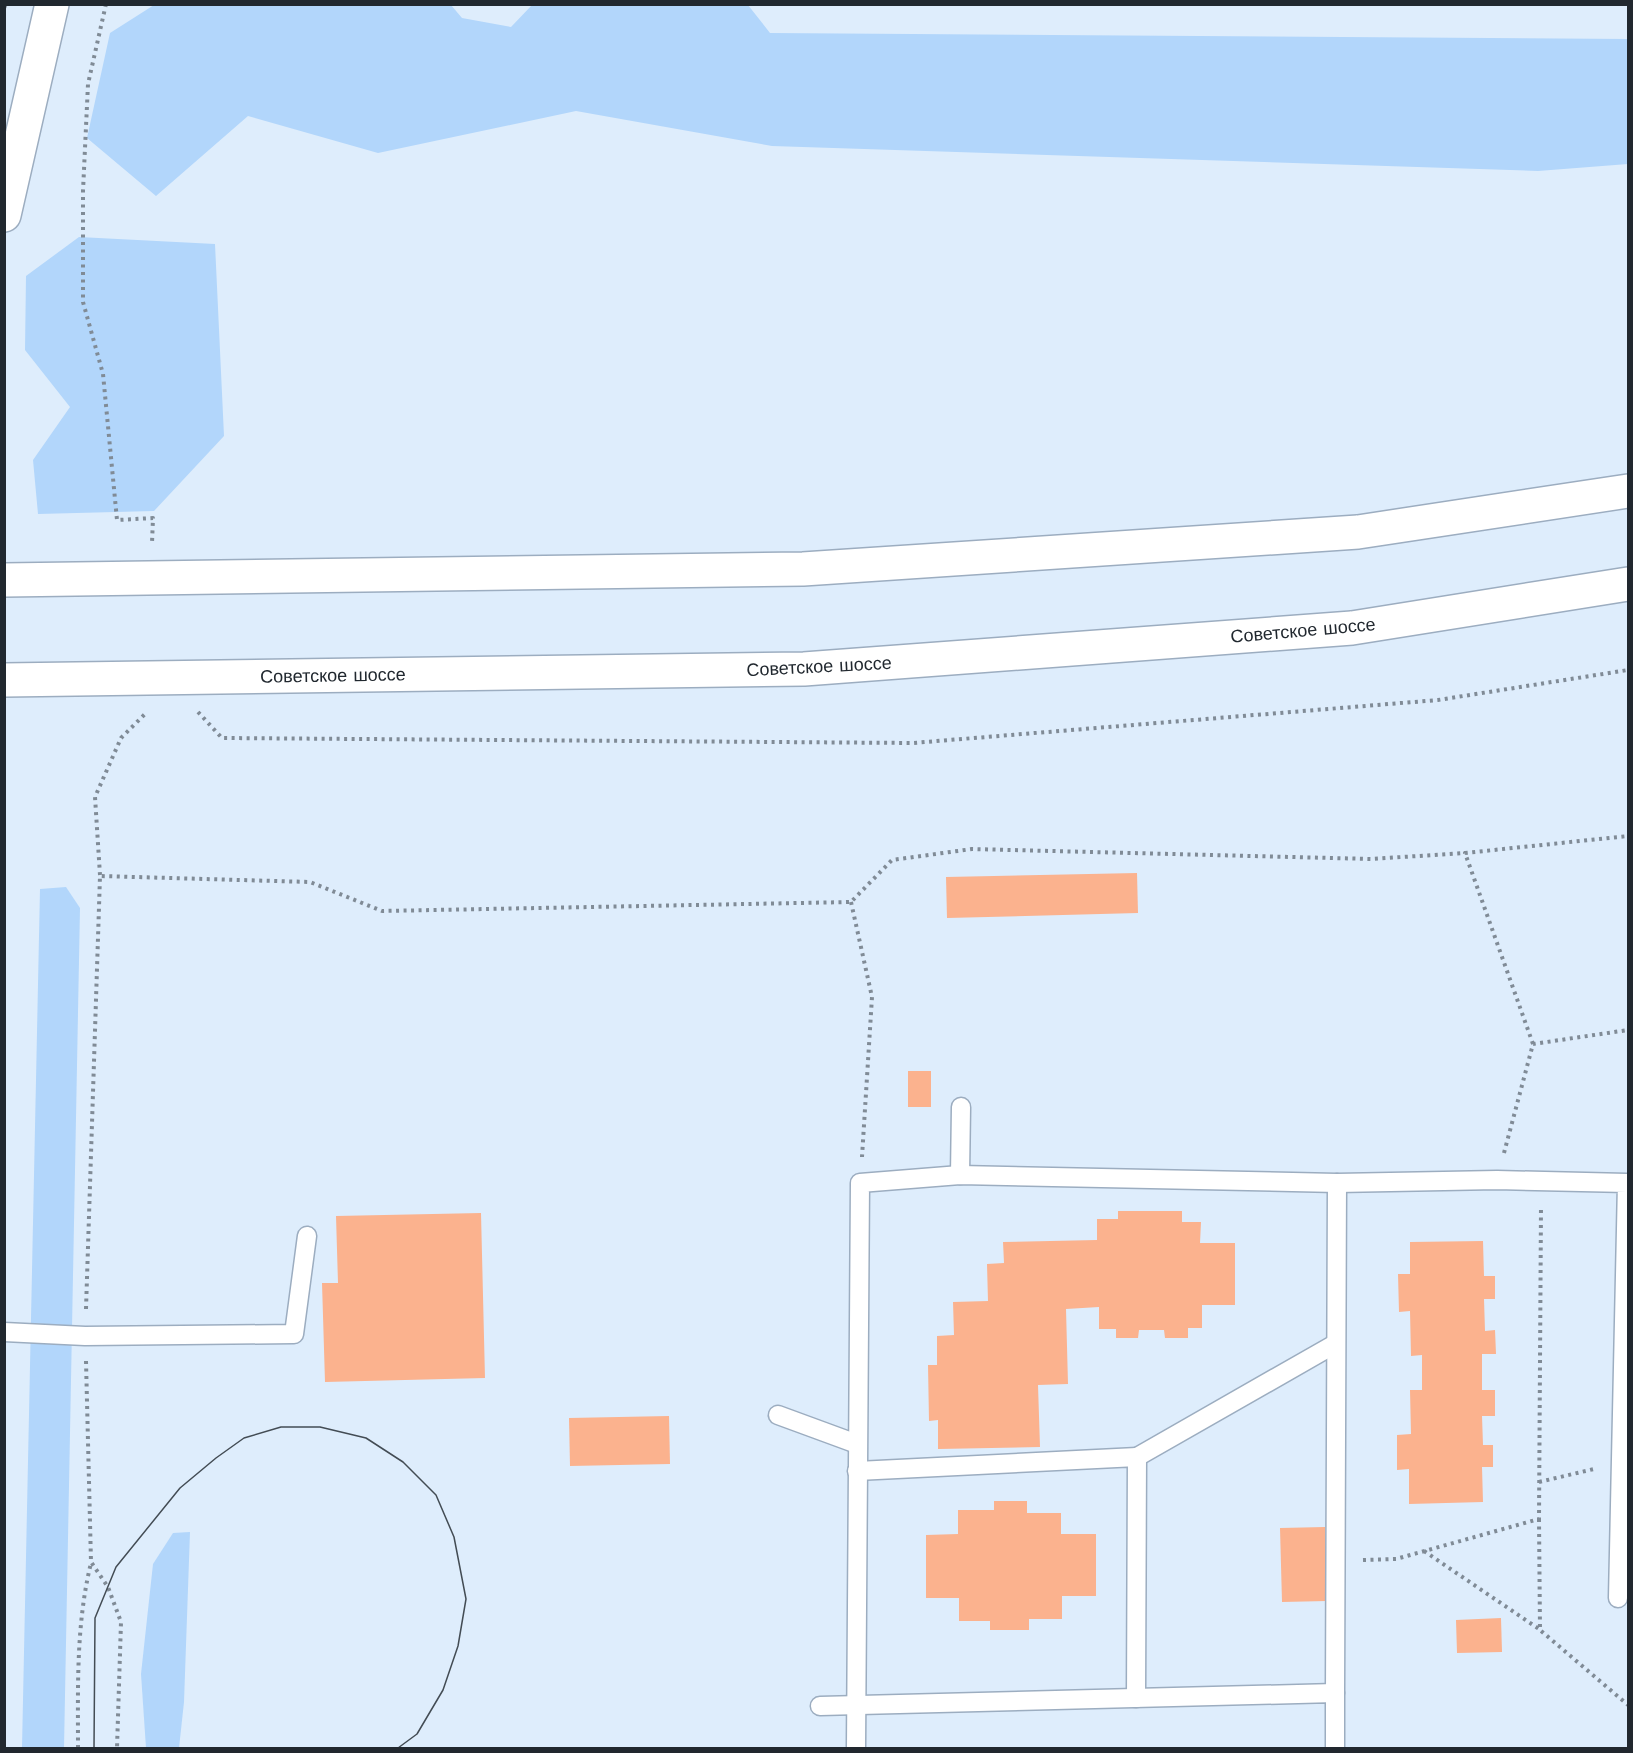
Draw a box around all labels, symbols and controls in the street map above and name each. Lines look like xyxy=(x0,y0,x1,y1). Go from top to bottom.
street label: Советское шоссе xyxy=(1230,613,1376,647)
street label: Советское шоссе xyxy=(746,652,892,680)
street label: Советское шоссе xyxy=(260,663,406,687)

